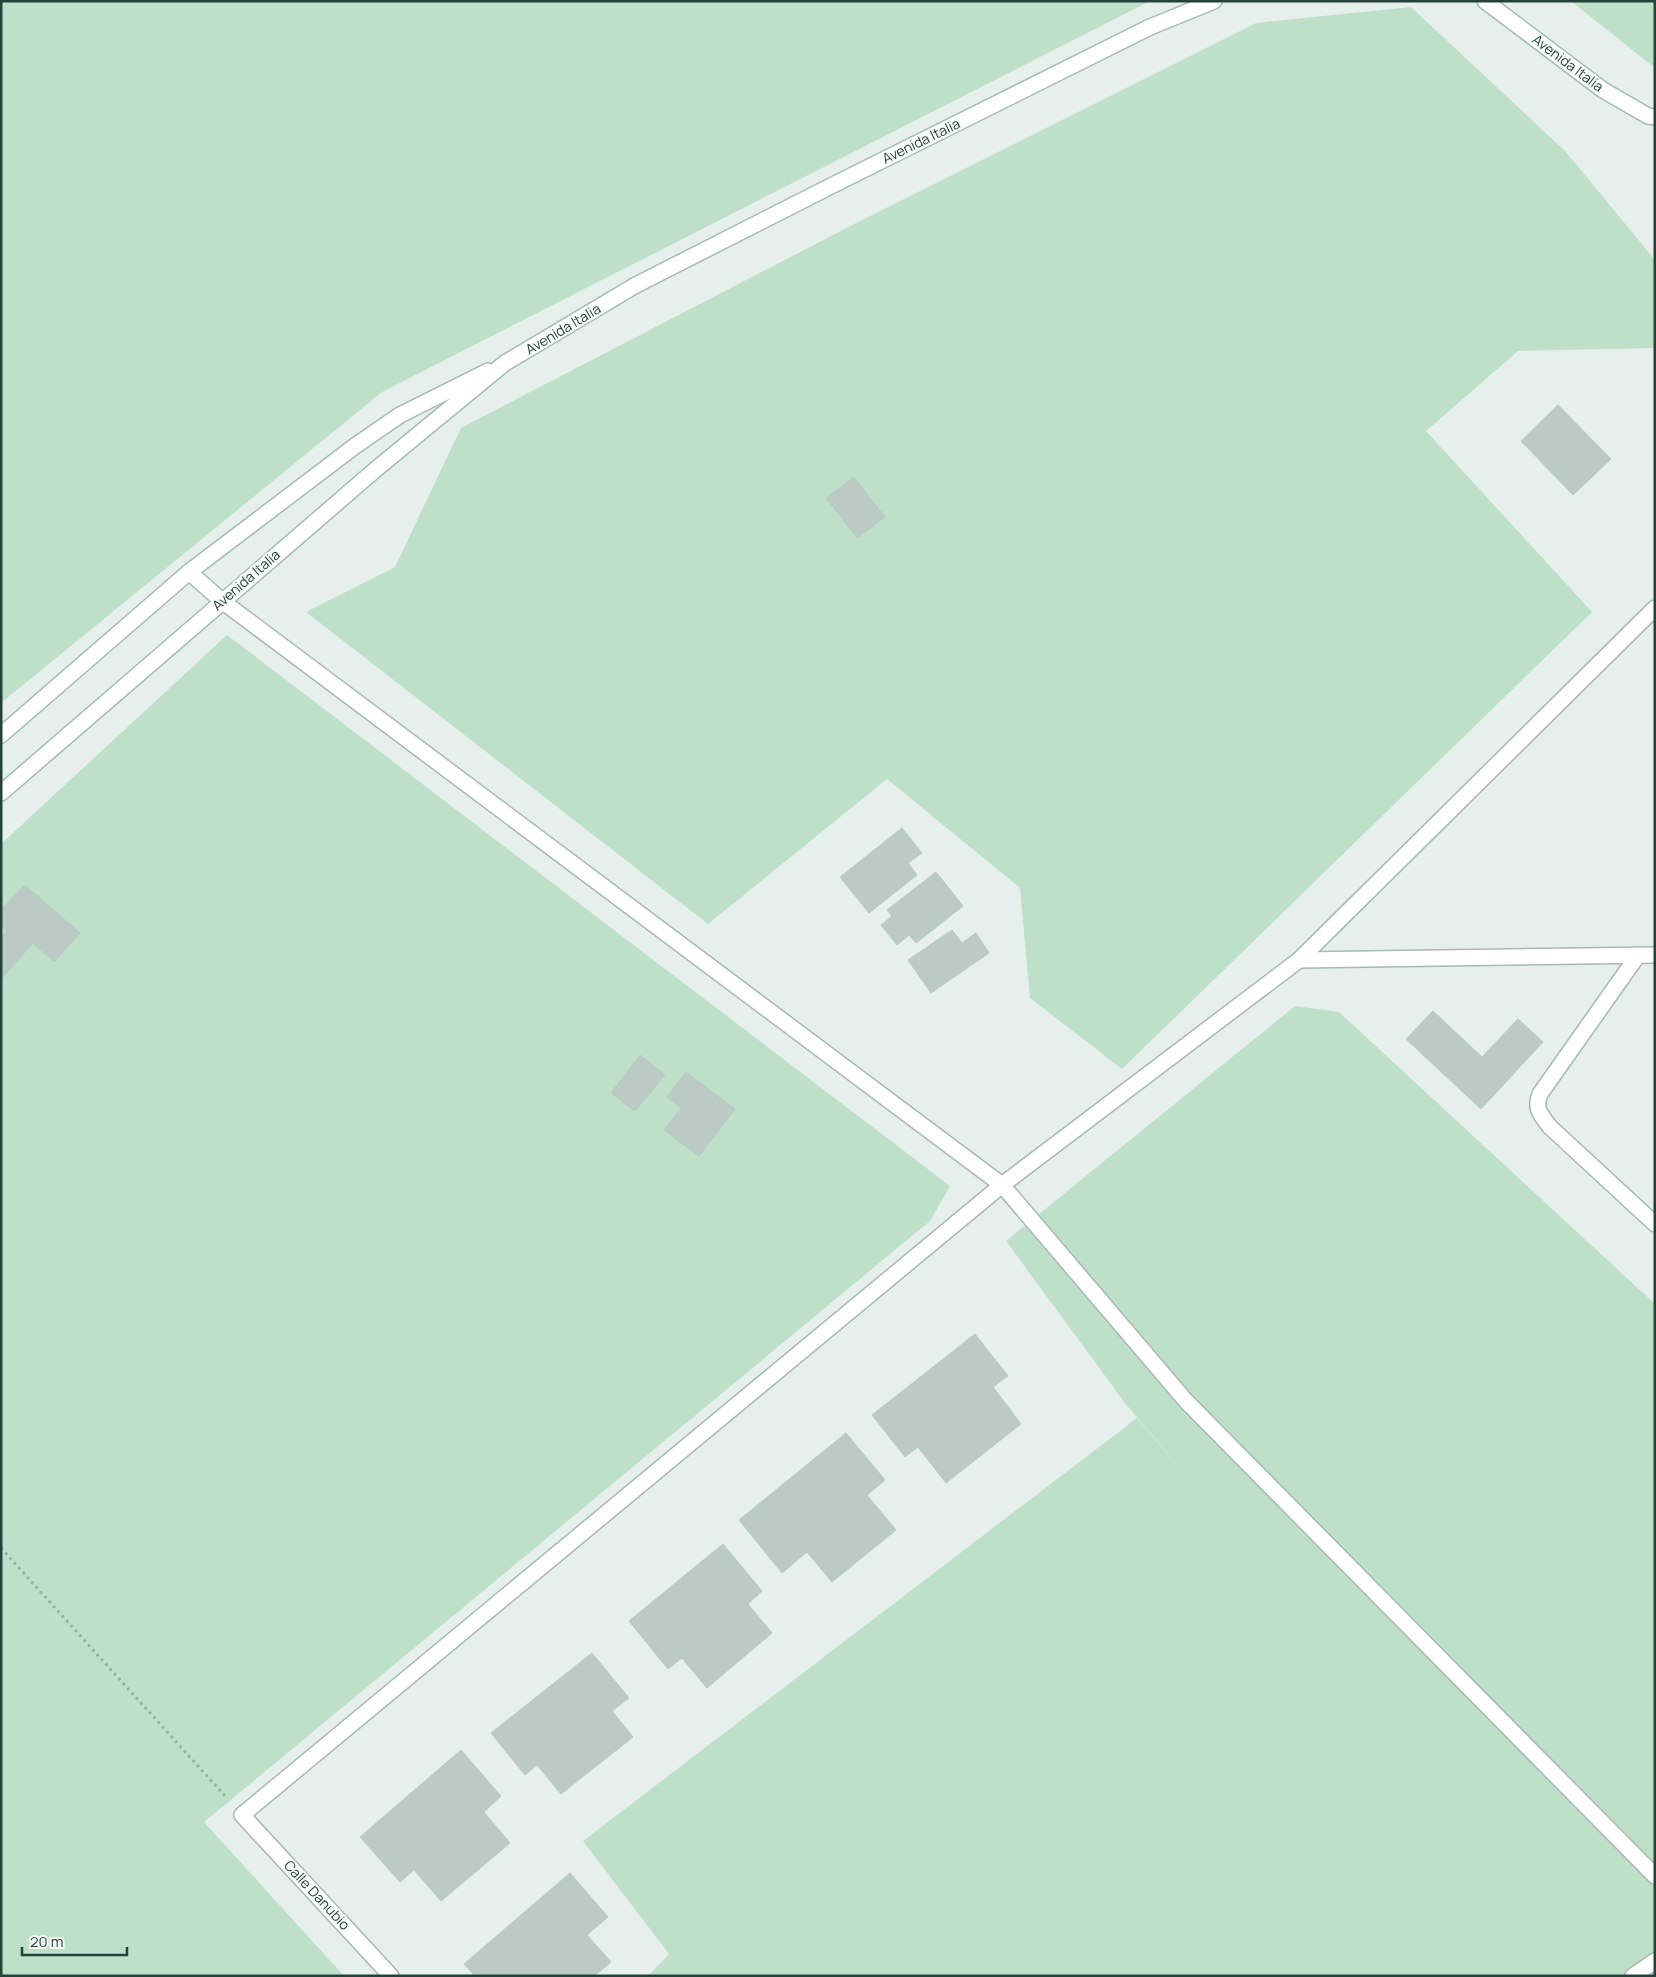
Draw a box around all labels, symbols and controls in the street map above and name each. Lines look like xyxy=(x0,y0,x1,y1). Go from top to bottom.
street label: Avenida Italia xyxy=(1529,30,1608,96)
street label: Avenida Italia xyxy=(879,113,963,168)
street label: Avenida Italia xyxy=(522,299,604,358)
street label: Avenida Italia xyxy=(208,545,284,615)
street label: Calle Danubio xyxy=(280,1856,355,1934)
scale bar xyxy=(22,1924,128,1956)
text: 20 m xyxy=(30,1931,63,1952)

